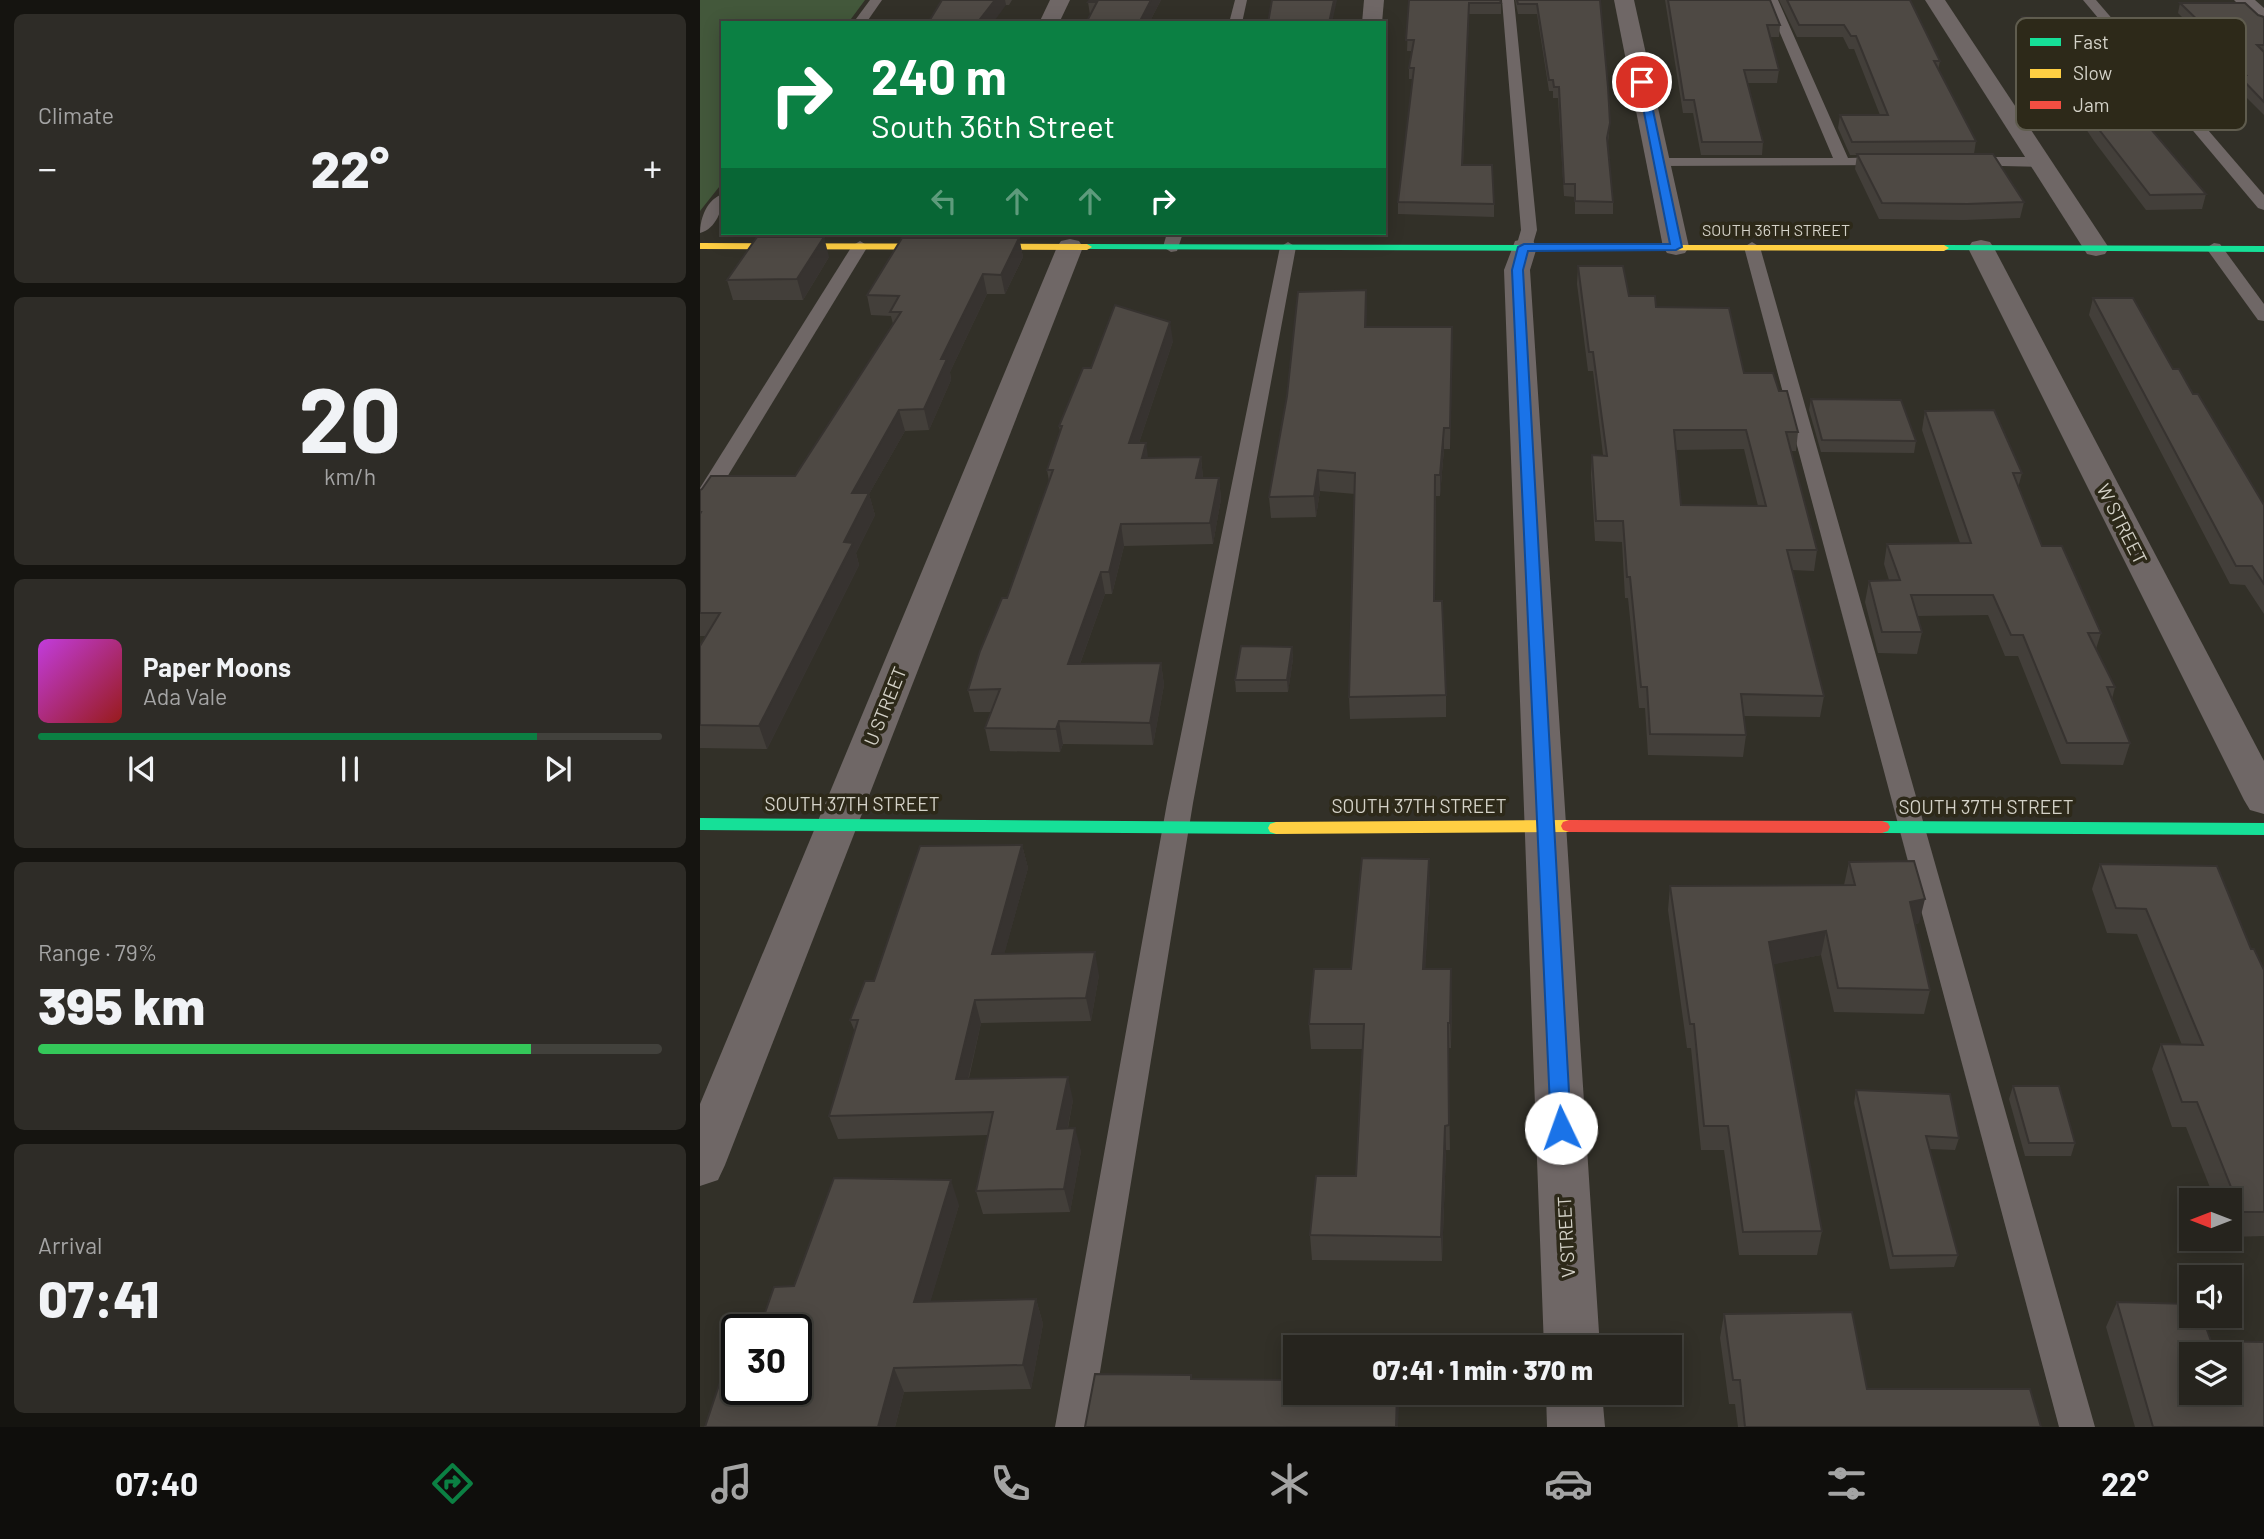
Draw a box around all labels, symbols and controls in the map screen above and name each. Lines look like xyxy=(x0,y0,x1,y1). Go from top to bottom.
legend xyxy=(2016,18,2246,130)
text: Fast xyxy=(2073,30,2109,53)
text: 240 m xyxy=(871,46,1007,105)
icon: right xyxy=(756,49,847,140)
pin xyxy=(1612,52,1672,112)
text: Slow xyxy=(2073,61,2112,84)
icon: arrive xyxy=(1623,63,1661,101)
text: Jam xyxy=(2073,93,2109,116)
text: Climate xyxy=(38,101,114,129)
text: South 36th Street xyxy=(871,106,1115,144)
text: 22° xyxy=(311,136,389,198)
text: − xyxy=(38,144,57,190)
text: + xyxy=(643,144,662,190)
icon: left xyxy=(925,182,963,220)
icon: ahead xyxy=(998,182,1036,220)
icon: ahead xyxy=(1071,182,1109,220)
icon: right xyxy=(1144,182,1182,220)
street label: SOUTH 36TH STREET xyxy=(1702,220,1850,239)
text: 20 xyxy=(299,362,401,471)
text: km/h xyxy=(324,462,376,490)
street label: W STREET xyxy=(2092,480,2153,568)
text: Paper Moons xyxy=(143,651,291,682)
street label: U STREET xyxy=(858,663,911,749)
text: Ada Vale xyxy=(143,682,227,710)
icon: previous xyxy=(123,750,161,788)
icon: pause xyxy=(331,750,369,788)
icon: next xyxy=(539,750,577,788)
street label: SOUTH 37TH STREET xyxy=(764,792,940,815)
street label: SOUTH 37TH STREET xyxy=(1331,794,1507,817)
street label: SOUTH 37TH STREET xyxy=(1898,795,2074,818)
text: Range · 79% xyxy=(38,938,157,966)
text: 395 km xyxy=(38,973,205,1035)
position arrow xyxy=(1524,1091,1598,1165)
north arrow xyxy=(2179,1188,2242,1251)
map controls xyxy=(2179,1188,2242,1405)
street label: V STREET xyxy=(1552,1196,1579,1279)
text: Arrival xyxy=(38,1231,102,1259)
button: sound xyxy=(2179,1265,2242,1328)
text: 07:41 xyxy=(38,1266,159,1328)
speed limit sign: 30 xyxy=(721,1314,812,1405)
button: layers xyxy=(2179,1342,2242,1405)
text: 07:41 · 1 min · 370 m xyxy=(1372,1354,1593,1385)
icon: directions xyxy=(428,1459,477,1508)
icon: music xyxy=(707,1459,756,1508)
icon: phone xyxy=(986,1459,1035,1508)
icon: climate xyxy=(1265,1459,1314,1508)
icon: car xyxy=(1544,1459,1593,1508)
icon: filters xyxy=(1822,1459,1871,1508)
text: 07:40 xyxy=(115,1464,198,1502)
text: 22° xyxy=(2101,1464,2149,1502)

